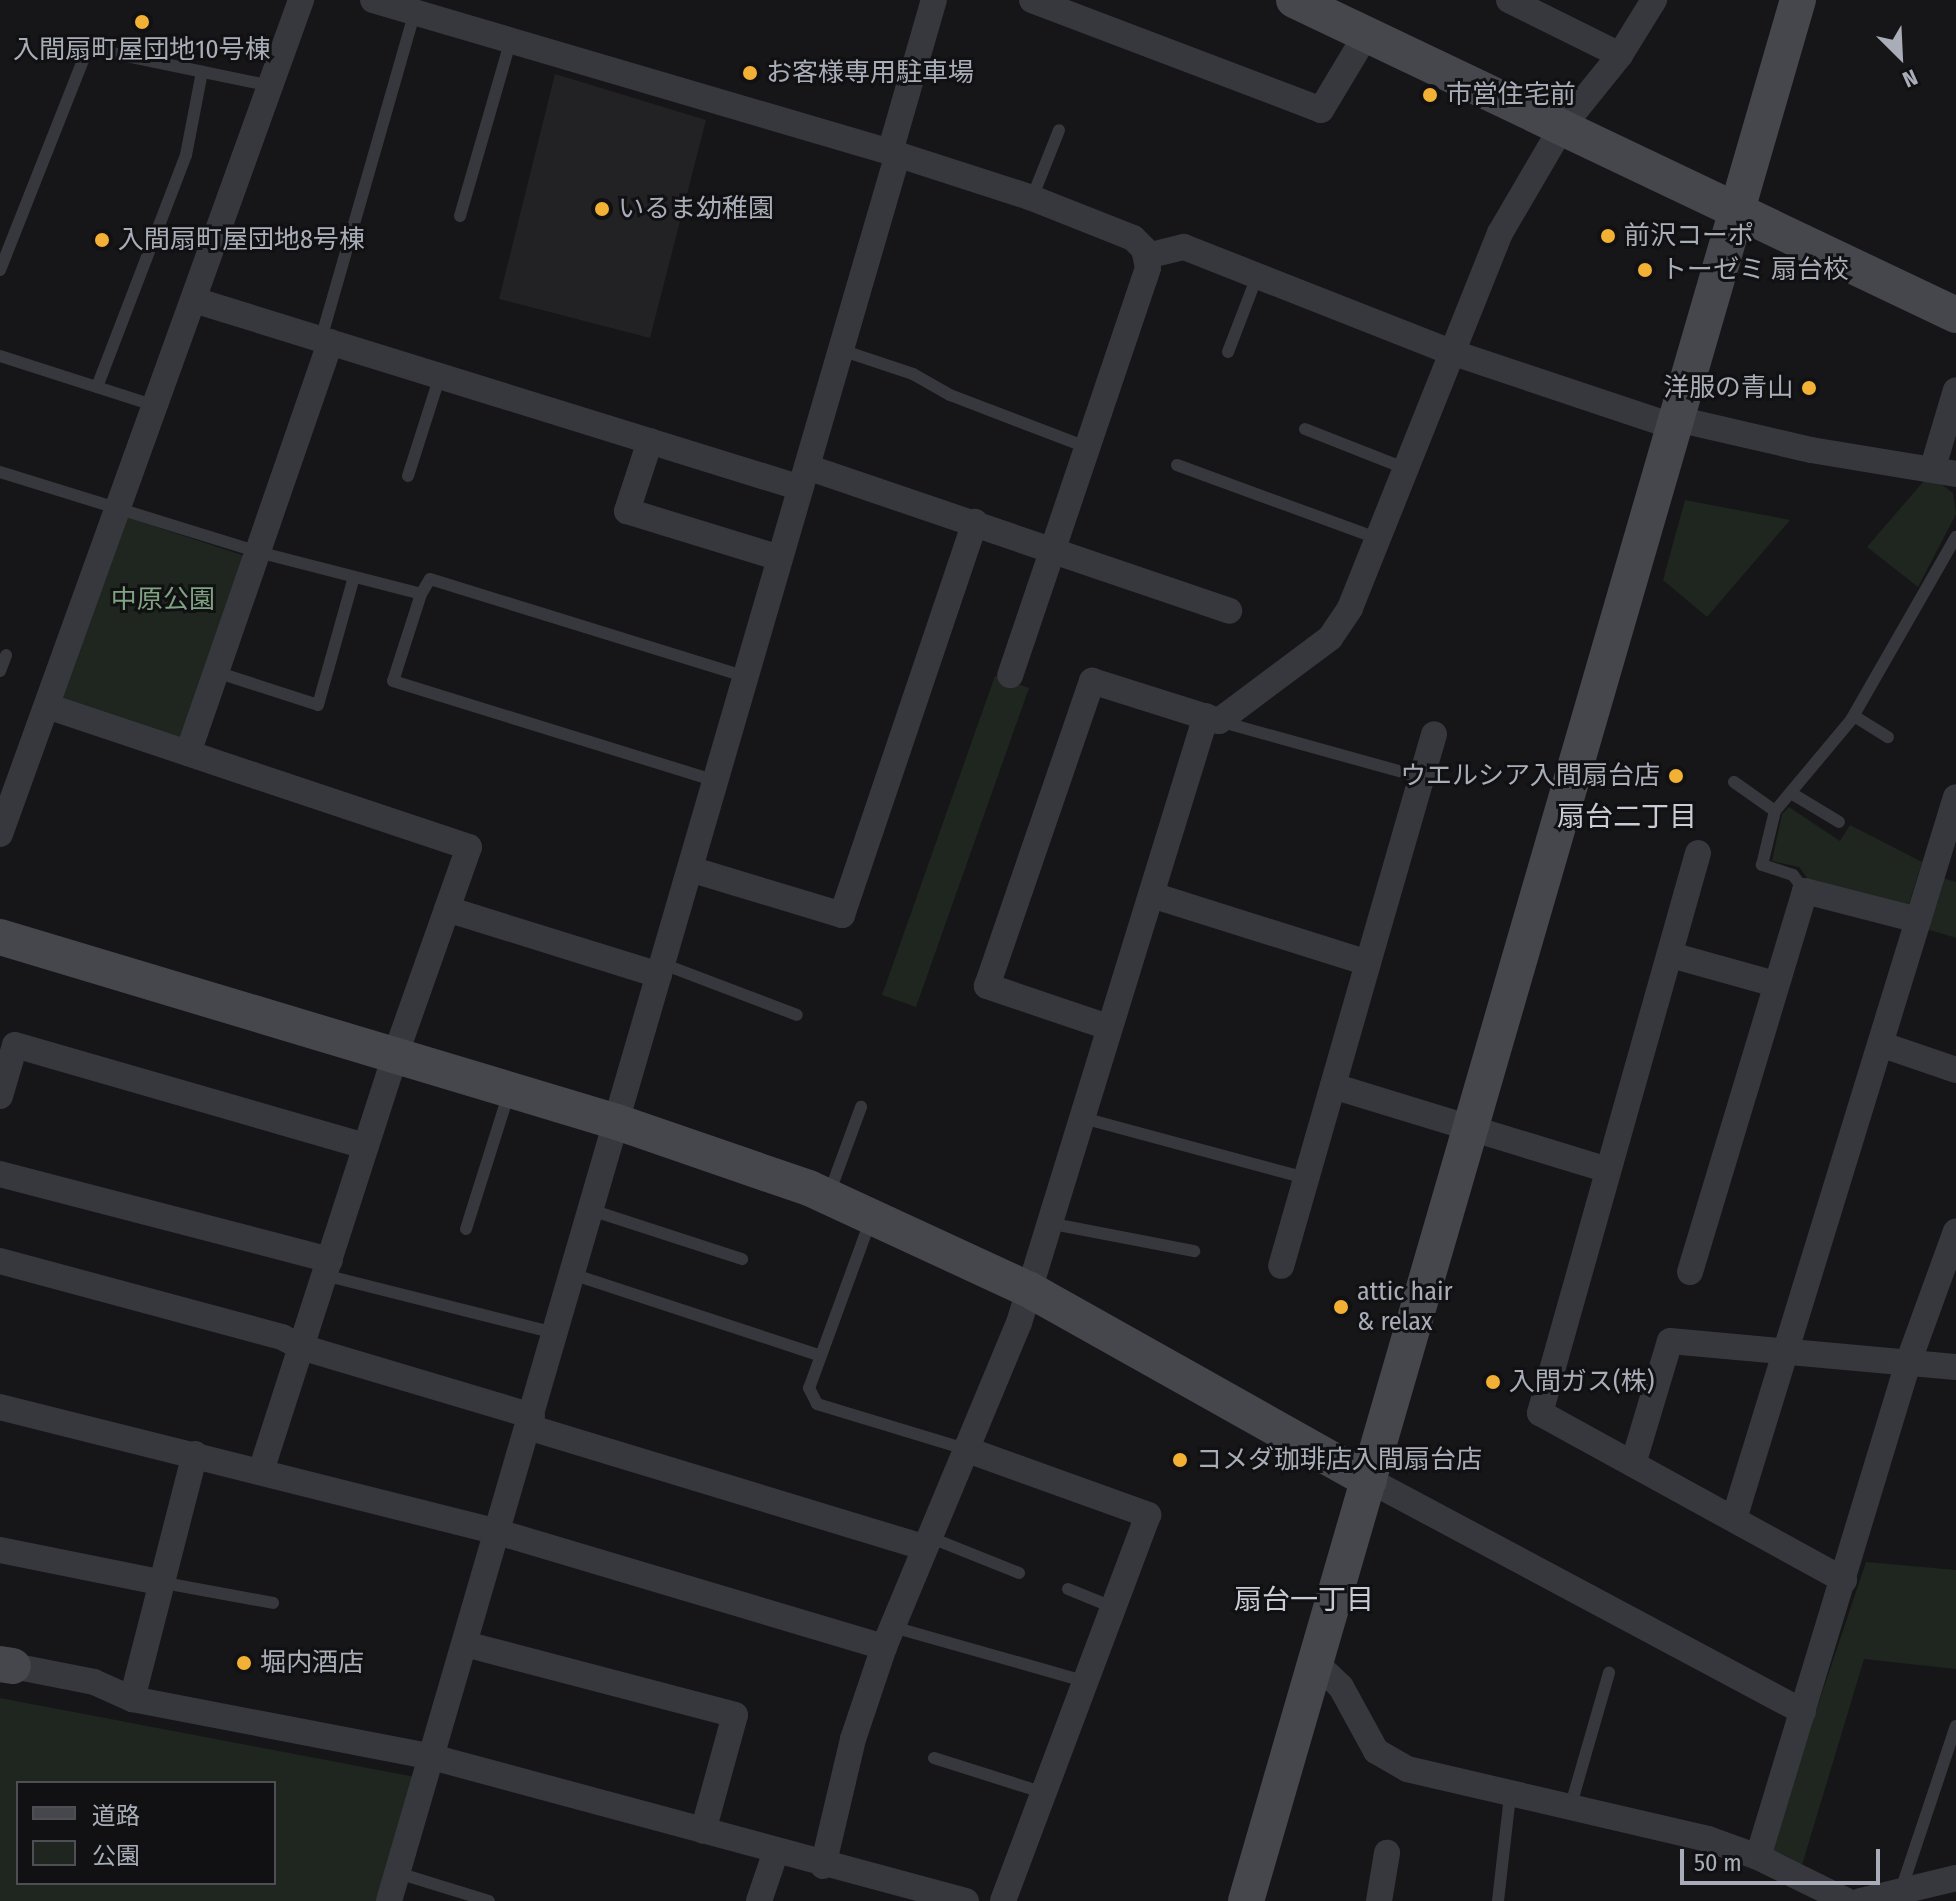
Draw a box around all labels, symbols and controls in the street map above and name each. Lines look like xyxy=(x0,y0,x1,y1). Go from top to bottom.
marker: 入間扇町屋団地10号棟 xyxy=(133,13,151,31)
north arrow xyxy=(1860,16,1940,96)
place label: 入間扇町屋団地10号棟 xyxy=(13,34,271,66)
place label: お客様専用駐車場 xyxy=(766,57,974,89)
text: N xyxy=(1898,63,1921,93)
marker: お客様専用駐車場 xyxy=(741,64,759,82)
place label: 市営住宅前 xyxy=(1446,79,1576,111)
marker: 市営住宅前 xyxy=(1421,86,1439,104)
place label: いるま幼稚園 xyxy=(618,193,774,225)
marker: いるま幼稚園 xyxy=(593,200,611,218)
place label: 前沢コーポ xyxy=(1624,220,1754,252)
place label: 入間扇町屋団地8号棟 xyxy=(118,224,365,256)
marker: 前沢コーポ xyxy=(1599,227,1617,245)
marker: 入間扇町屋団地8号棟 xyxy=(93,231,111,249)
place label: トーゼミ 扇台校 xyxy=(1661,254,1849,286)
marker: トーゼミ 扇台校 xyxy=(1636,261,1654,279)
place label: 洋服の青山 xyxy=(1663,372,1793,404)
marker: 洋服の青山 xyxy=(1800,379,1818,397)
park label: 中原公園 xyxy=(111,584,215,616)
place label: ウエルシア入間扇台店 xyxy=(1400,760,1660,792)
marker: ウエルシア入間扇台店 xyxy=(1667,767,1685,785)
district label: 扇台二丁目 xyxy=(1557,800,1697,834)
place label: attic hair & relax xyxy=(1357,1276,1453,1338)
marker: attic hair & relax xyxy=(1332,1298,1350,1316)
place label: 入間ガス(株) xyxy=(1509,1366,1654,1398)
marker: 入間ガス(株) xyxy=(1484,1373,1502,1391)
place label: コメダ珈琲店入間扇台店 xyxy=(1196,1444,1482,1476)
marker: コメダ珈琲店入間扇台店 xyxy=(1171,1451,1189,1469)
district label: 扇台一丁目 xyxy=(1234,1583,1374,1617)
place label: 堀内酒店 xyxy=(260,1647,364,1679)
marker: 堀内酒店 xyxy=(235,1654,253,1672)
legend xyxy=(16,1781,276,1885)
text: 道路 xyxy=(92,1802,140,1830)
scale bar xyxy=(1684,1833,1884,1883)
text: 公園 xyxy=(92,1842,140,1870)
text: 50 m xyxy=(1694,1849,1742,1877)

